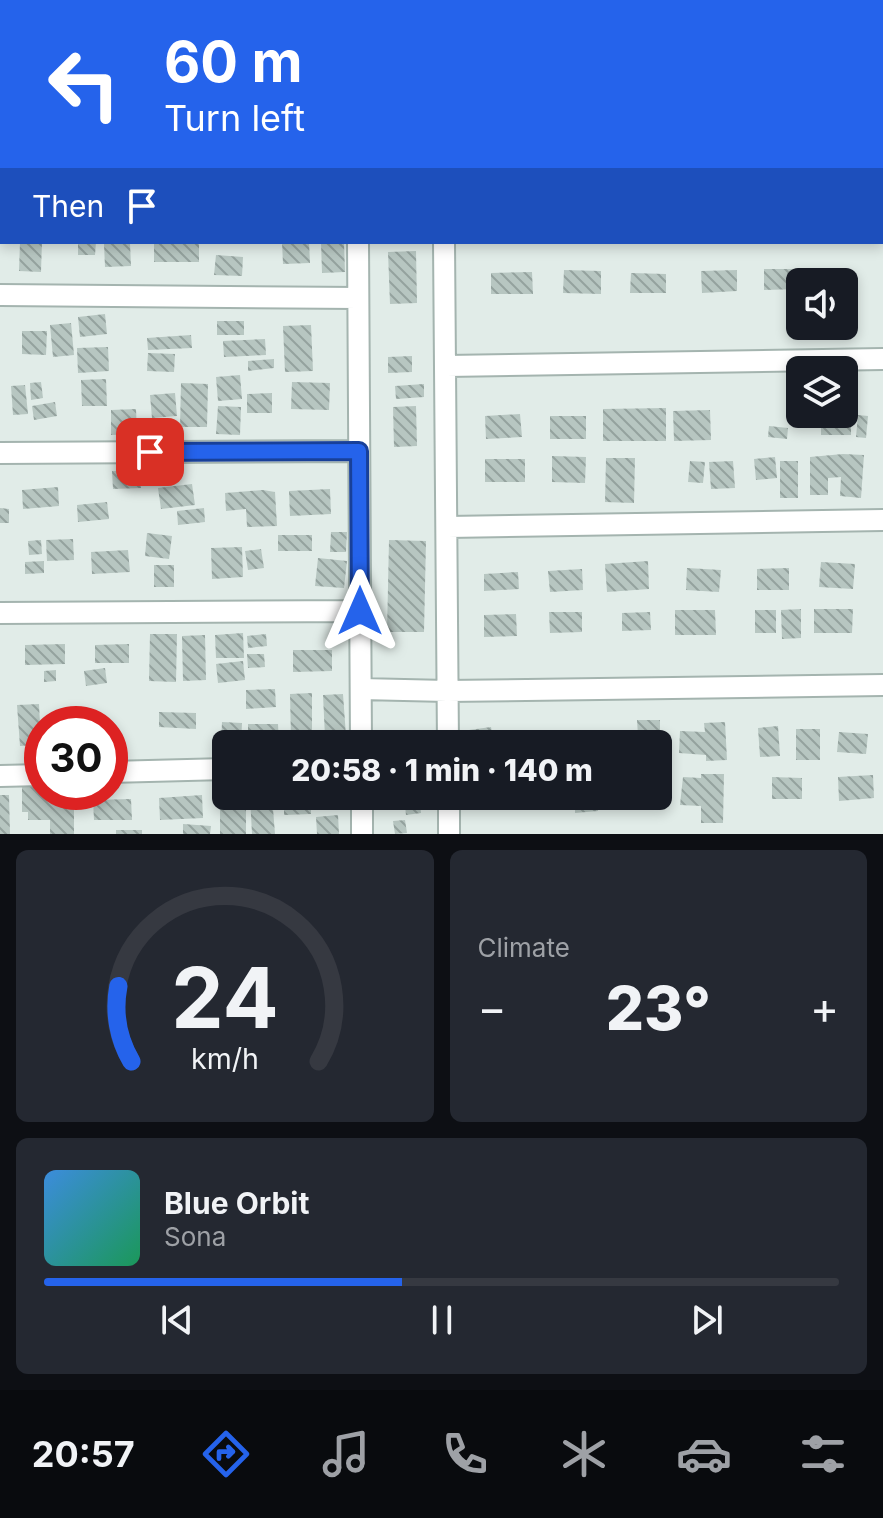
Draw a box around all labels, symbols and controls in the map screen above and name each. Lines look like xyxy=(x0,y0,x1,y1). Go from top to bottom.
text: 60 m xyxy=(164,28,303,96)
icon: left xyxy=(32,32,136,136)
text: Turn left xyxy=(164,96,305,140)
icon: arrive xyxy=(120,184,164,228)
text: Then xyxy=(32,188,104,224)
map controls xyxy=(786,268,858,428)
button: sound xyxy=(786,268,858,340)
button: layers xyxy=(786,356,858,428)
pin xyxy=(116,418,184,486)
icon: arrive xyxy=(128,430,172,474)
position arrow xyxy=(318,569,402,653)
speed limit sign: 30 xyxy=(24,706,128,810)
text: 20:58 · 1 min · 140 m xyxy=(291,752,593,788)
text: Climate xyxy=(478,932,570,963)
text: 24 xyxy=(171,947,278,1048)
text: 23° xyxy=(606,972,711,1044)
text: − xyxy=(478,981,507,1035)
text: + xyxy=(810,981,839,1035)
text: km/h xyxy=(191,1041,259,1076)
text: Blue Orbit xyxy=(164,1185,309,1221)
text: Sona xyxy=(164,1221,226,1252)
icon: previous xyxy=(155,1298,199,1342)
icon: pause xyxy=(420,1298,464,1342)
icon: next xyxy=(685,1298,729,1342)
icon: directions xyxy=(198,1426,254,1482)
icon: music xyxy=(318,1426,374,1482)
icon: phone xyxy=(437,1426,493,1482)
icon: climate xyxy=(556,1426,612,1482)
icon: car xyxy=(676,1426,732,1482)
icon: filters xyxy=(795,1426,851,1482)
text: 20:57 xyxy=(32,1432,135,1476)

